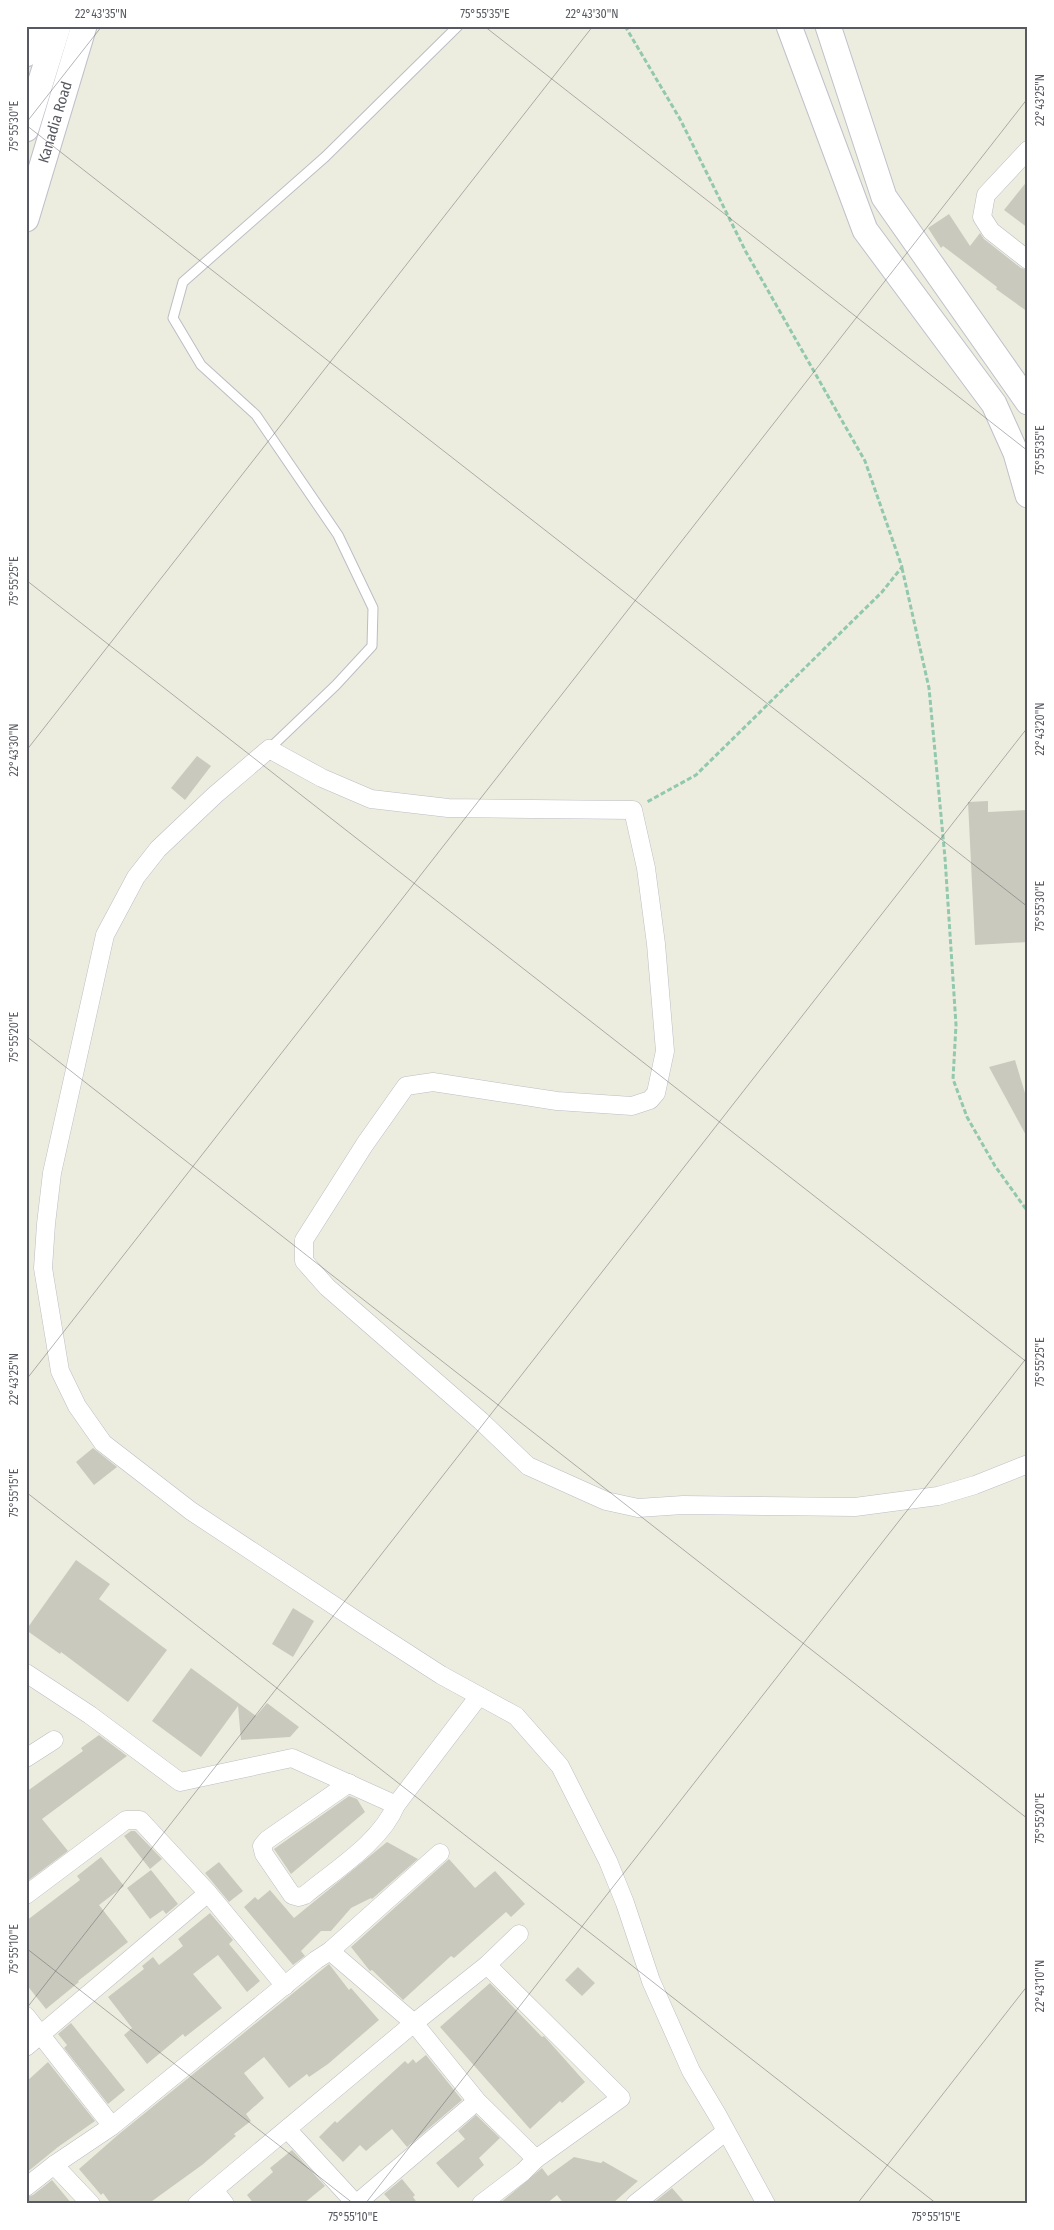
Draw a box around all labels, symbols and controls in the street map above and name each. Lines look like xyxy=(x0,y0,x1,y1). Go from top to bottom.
text: 22°43'35"N xyxy=(75,7,127,21)
text: 75°55'35"E xyxy=(460,7,510,21)
text: 22°43'30"N xyxy=(565,7,619,21)
text: 22°43'25"N xyxy=(1033,74,1047,126)
street label: Kanadia Road xyxy=(34,79,76,165)
text: 75°55'30"E xyxy=(7,100,21,151)
text: 75°55'35"E xyxy=(1033,425,1047,475)
text: 75°55'25"E xyxy=(7,556,21,606)
text: 22°43'20"N xyxy=(1033,703,1047,755)
text: 22°43'30"N xyxy=(7,723,21,777)
text: 75°55'30"E xyxy=(1033,880,1047,931)
text: 75°55'20"E xyxy=(7,1011,21,1062)
text: 75°55'25"E xyxy=(1033,1337,1047,1387)
text: 22°43'25"N xyxy=(7,1353,21,1405)
text: 75°55'15"E xyxy=(7,1468,21,1517)
text: 75°55'20"E xyxy=(1033,1792,1047,1843)
text: 75°55'10"E xyxy=(7,1924,21,1974)
text: 22°43'10"N xyxy=(1033,1960,1047,2012)
text: 75°55'10"E xyxy=(328,2210,378,2224)
text: 75°55'15"E xyxy=(912,2210,961,2224)

